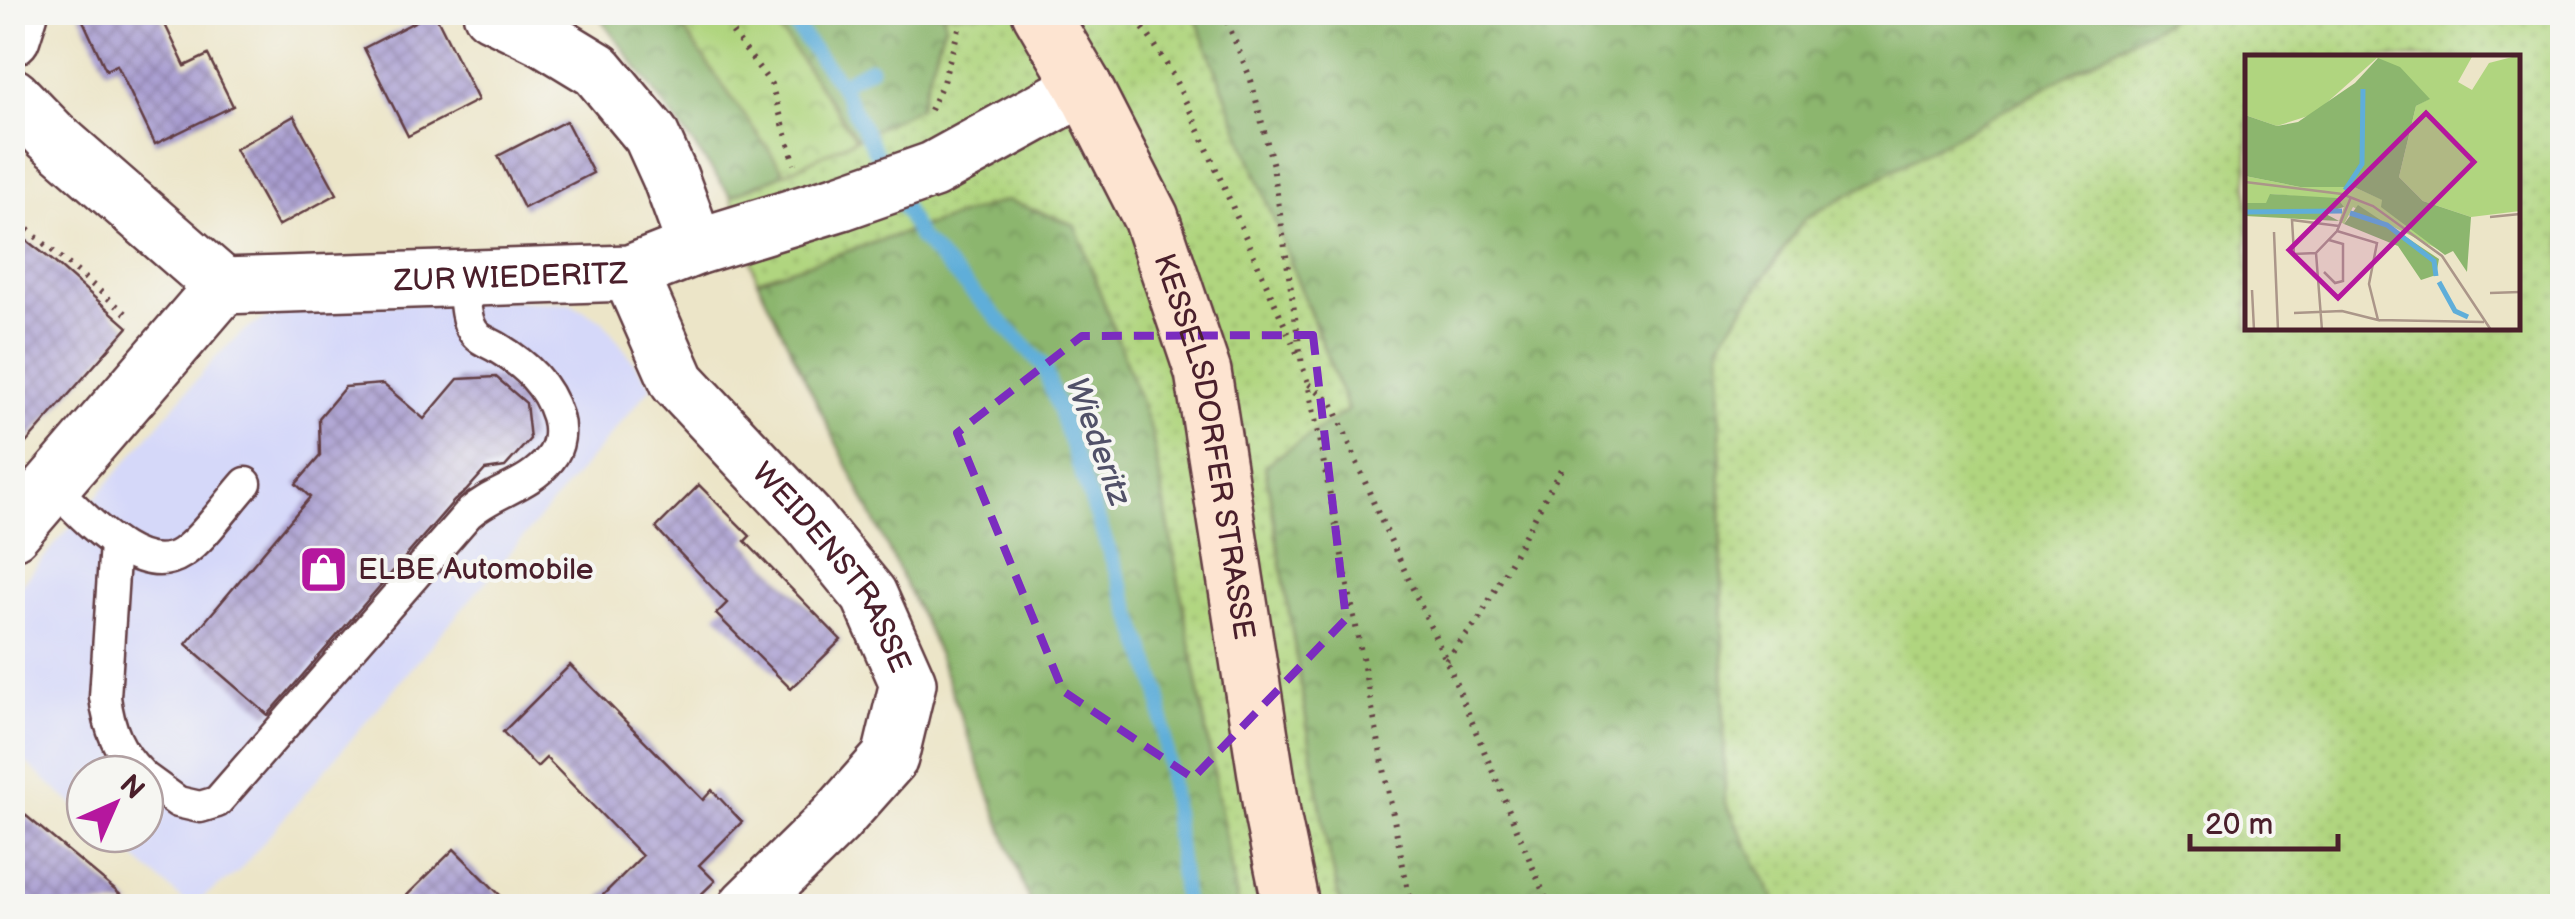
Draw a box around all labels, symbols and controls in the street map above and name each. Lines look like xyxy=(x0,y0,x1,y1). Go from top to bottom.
inset map xyxy=(2245,55,2520,330)
street label: KESSELSDORFER STRASSE xyxy=(1145,249,1262,642)
street label: ZUR WIEDERITZ xyxy=(392,256,629,300)
water label: Wiederitz xyxy=(1056,372,1139,512)
street label: WEIDENSTRASSE xyxy=(744,455,918,678)
shop icon: ELBE Automobile xyxy=(297,543,349,595)
place label: ELBE Automobile xyxy=(358,552,594,588)
north arrow xyxy=(65,754,165,854)
text: N xyxy=(113,768,151,806)
scale bar xyxy=(2190,789,2338,851)
text: 20 m xyxy=(2205,807,2273,843)

